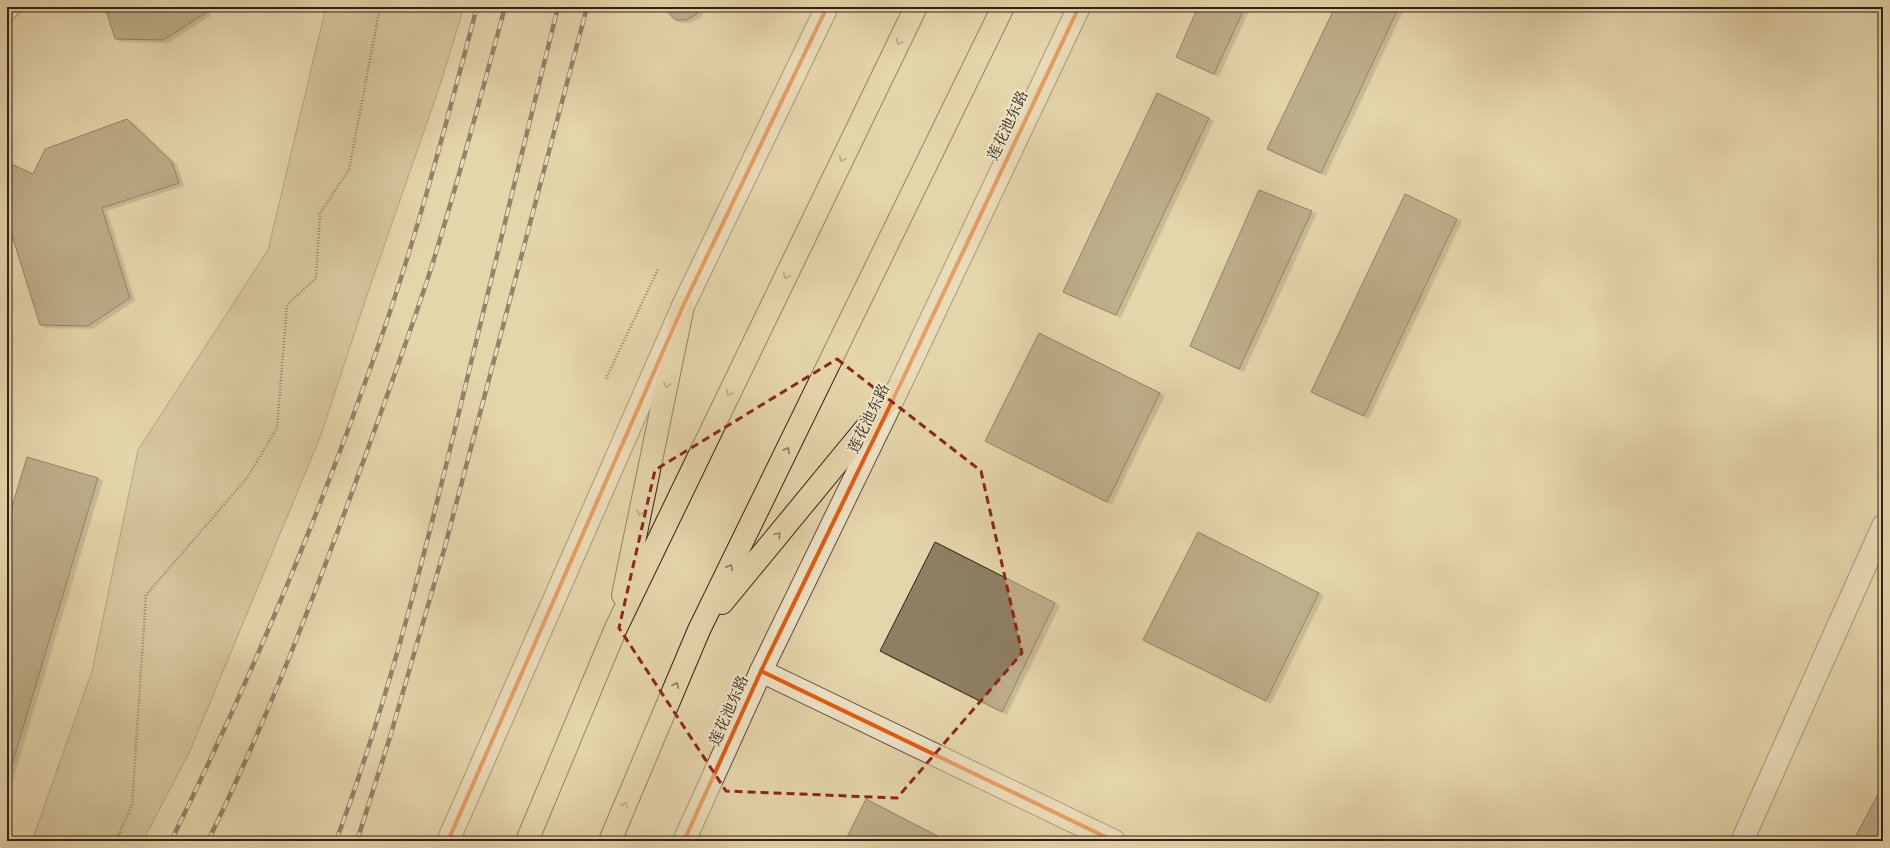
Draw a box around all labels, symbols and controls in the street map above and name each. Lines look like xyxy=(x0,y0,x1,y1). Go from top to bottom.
one-way arrow xyxy=(896,38,904,45)
street label: 莲花池东路 xyxy=(984,88,1034,164)
one-way arrow xyxy=(839,155,847,163)
one-way arrow xyxy=(783,272,791,280)
street label: 莲花池东路 xyxy=(844,381,896,457)
one-way arrow xyxy=(663,382,671,389)
one-way arrow xyxy=(726,389,734,397)
one-way arrow xyxy=(782,447,790,455)
one-way arrow xyxy=(637,510,645,516)
one-way arrow xyxy=(773,532,780,540)
one-way arrow xyxy=(725,564,733,572)
street label: 莲花池东路 xyxy=(705,672,755,750)
one-way arrow xyxy=(671,682,679,689)
one-way arrow xyxy=(620,802,628,810)

